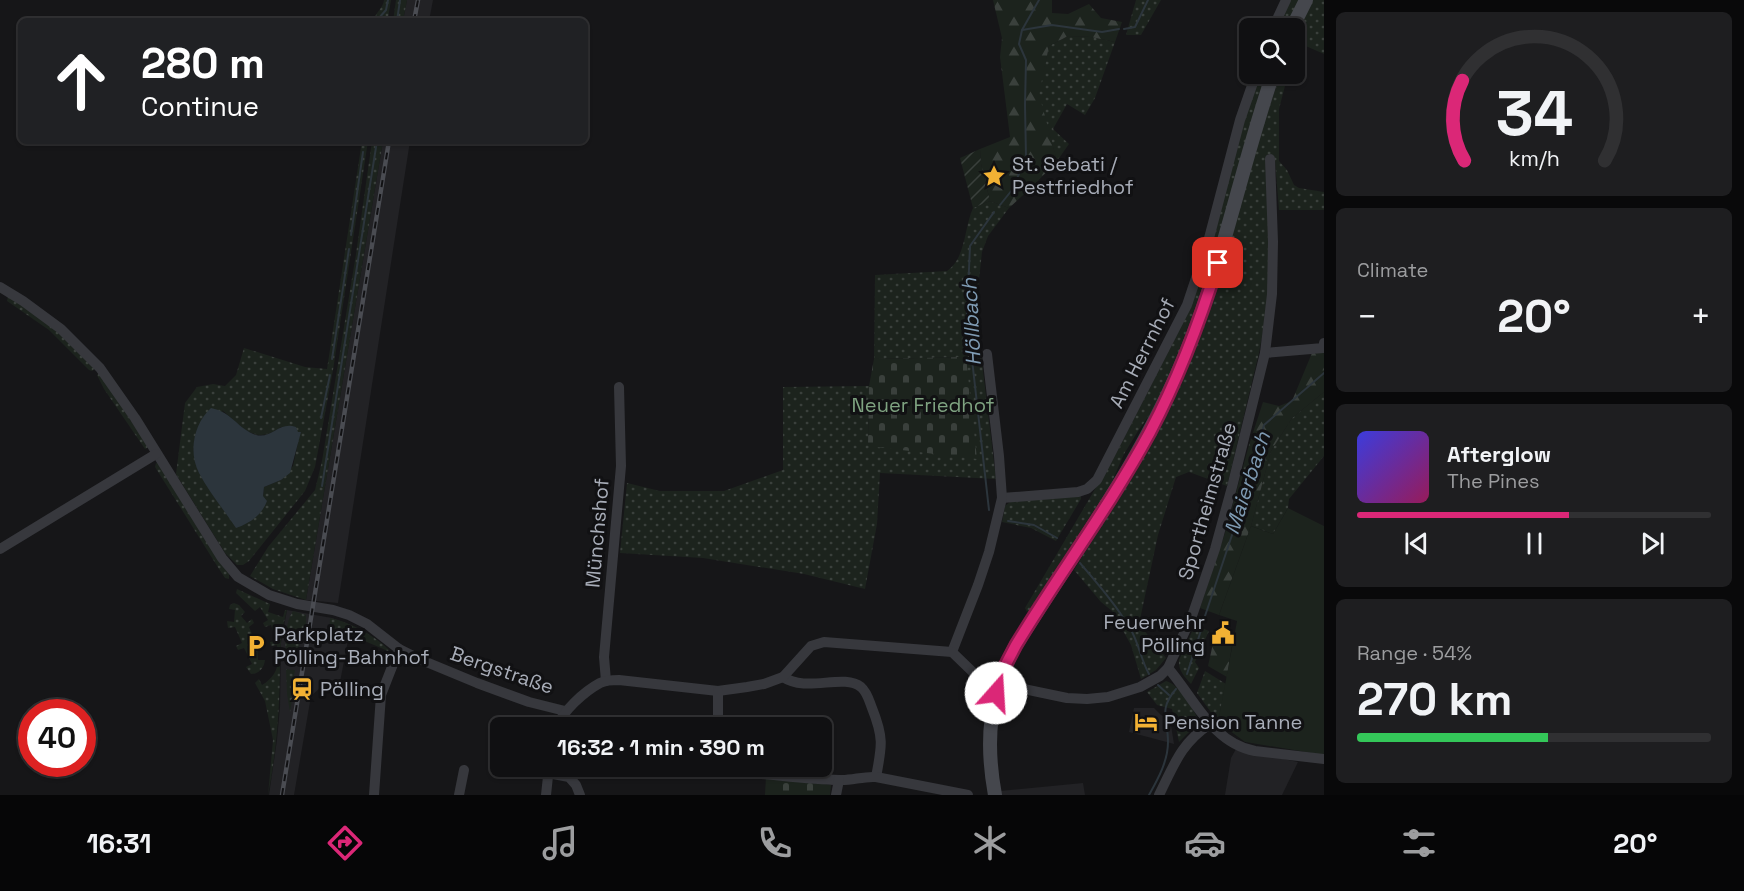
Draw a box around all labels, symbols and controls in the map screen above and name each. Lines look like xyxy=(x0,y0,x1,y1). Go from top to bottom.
map controls xyxy=(1239,18,1305,84)
button: search xyxy=(1239,18,1305,84)
text: 280 m xyxy=(141,37,265,90)
icon: ahead xyxy=(42,42,120,120)
text: 34 xyxy=(1495,74,1573,153)
text: Continue xyxy=(141,89,259,124)
text: km/h xyxy=(1508,145,1560,172)
place label: St. Sebati / Pestfriedhof xyxy=(1012,151,1134,200)
place icon: St. Sebati / Pestfriedhof xyxy=(981,163,1007,189)
pin xyxy=(1192,237,1243,288)
icon: arrive xyxy=(1201,246,1234,279)
text: Climate xyxy=(1357,257,1428,283)
water label: Höllbach xyxy=(955,276,987,367)
text: 20° xyxy=(1497,288,1571,345)
street label: Am Herrnhof xyxy=(1103,293,1181,413)
text: − xyxy=(1357,296,1377,338)
text: + xyxy=(1691,296,1711,338)
park label: Neuer Friedhof xyxy=(852,392,995,418)
street label: Sportheimstraße xyxy=(1172,419,1242,583)
water label: Maierbach xyxy=(1218,427,1277,538)
text: Afterglow xyxy=(1447,440,1551,468)
text: The Pines xyxy=(1447,468,1540,494)
street label: Münchshof xyxy=(579,477,615,589)
icon: previous xyxy=(1400,527,1433,560)
icon: pause xyxy=(1518,527,1551,560)
icon: next xyxy=(1636,527,1669,560)
place label: Feuerwehr Pölling xyxy=(1103,609,1205,658)
public building icon: Feuerwehr Pölling xyxy=(1210,620,1236,646)
place label: Parkplatz Pölling-Bahnhof xyxy=(274,621,429,670)
parking icon: Parkplatz Pölling-Bahnhof xyxy=(243,633,269,659)
street label: Bergstraße xyxy=(447,640,557,700)
text: Range · 54% xyxy=(1357,640,1472,666)
position arrow xyxy=(964,661,1028,725)
text: 270 km xyxy=(1357,671,1512,728)
station icon: Pölling xyxy=(289,676,315,702)
place label: Pölling xyxy=(320,676,384,702)
speed limit sign: 40 xyxy=(18,699,96,777)
hotel icon: Pension Tanne xyxy=(1133,709,1159,735)
place label: Pension Tanne xyxy=(1164,709,1302,735)
text: 16:32 · 1 min · 390 m xyxy=(557,733,765,761)
icon: directions xyxy=(324,822,366,864)
icon: music xyxy=(539,822,581,864)
icon: phone xyxy=(754,822,796,864)
icon: climate xyxy=(969,822,1011,864)
icon: car xyxy=(1184,822,1226,864)
icon: filters xyxy=(1398,822,1440,864)
text: 16:31 xyxy=(86,826,151,861)
text: 20° xyxy=(1613,826,1657,861)

